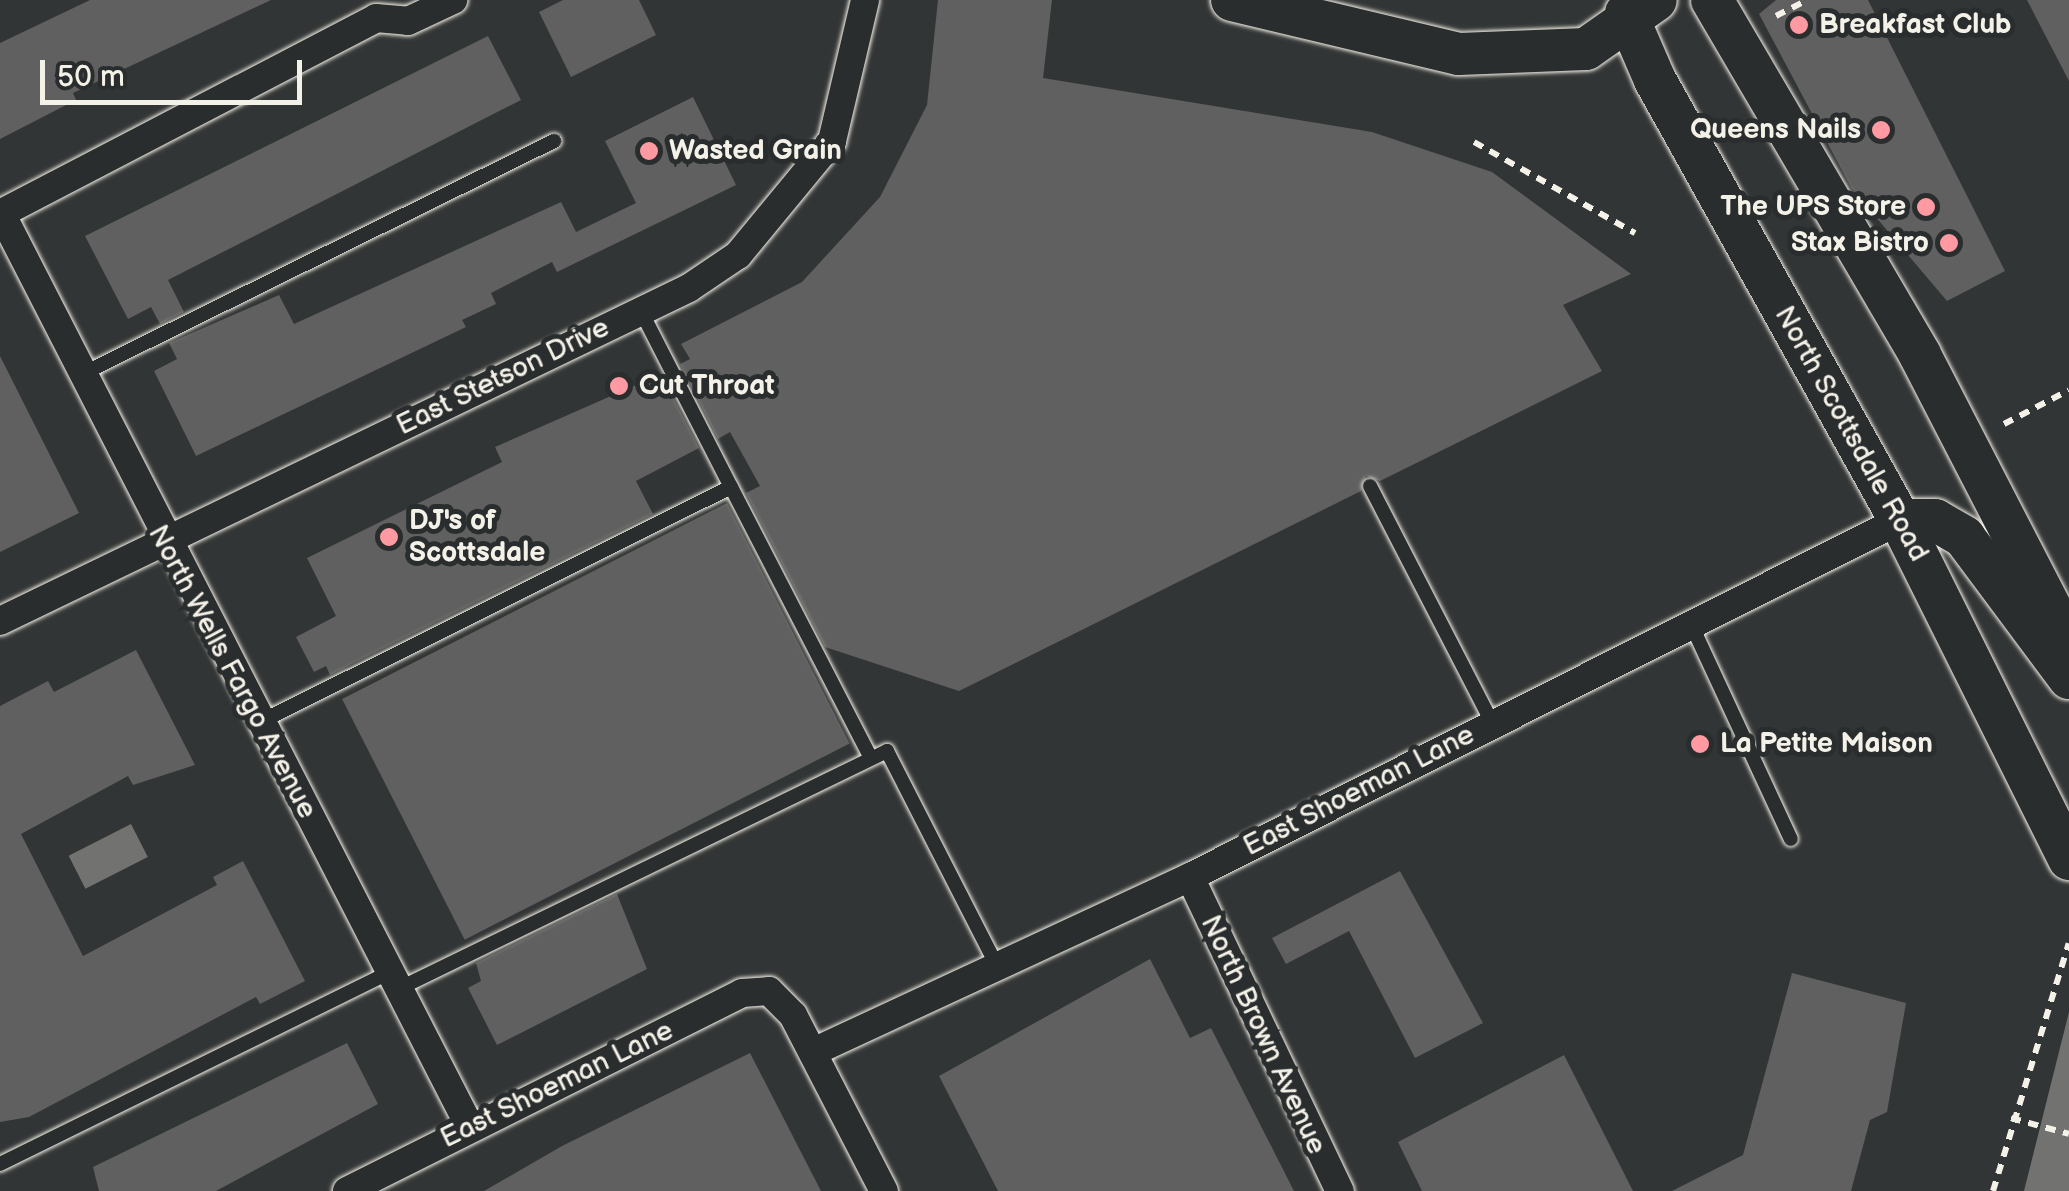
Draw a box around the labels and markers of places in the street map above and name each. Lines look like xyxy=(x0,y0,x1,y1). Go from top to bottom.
place label: Breakfast Club xyxy=(1819,8,2012,42)
marker: Breakfast Club xyxy=(1788,14,1810,36)
place label: Queens Nails xyxy=(1690,113,1861,147)
marker: Queens Nails xyxy=(1870,119,1892,141)
place label: Wasted Grain xyxy=(669,134,842,168)
marker: Wasted Grain xyxy=(638,140,660,162)
place label: The UPS Store xyxy=(1721,190,1906,224)
marker: The UPS Store xyxy=(1915,196,1937,218)
place label: Stax Bistro xyxy=(1791,226,1929,260)
marker: Stax Bistro xyxy=(1938,232,1960,254)
place label: Cut Throat xyxy=(639,369,775,403)
marker: Cut Throat xyxy=(608,375,630,397)
place label: DJ's of Scottsdale xyxy=(409,504,545,570)
marker: DJ's of Scottsdale xyxy=(378,526,400,548)
place label: La Petite Maison xyxy=(1720,727,1933,761)
marker: La Petite Maison xyxy=(1689,733,1711,755)

